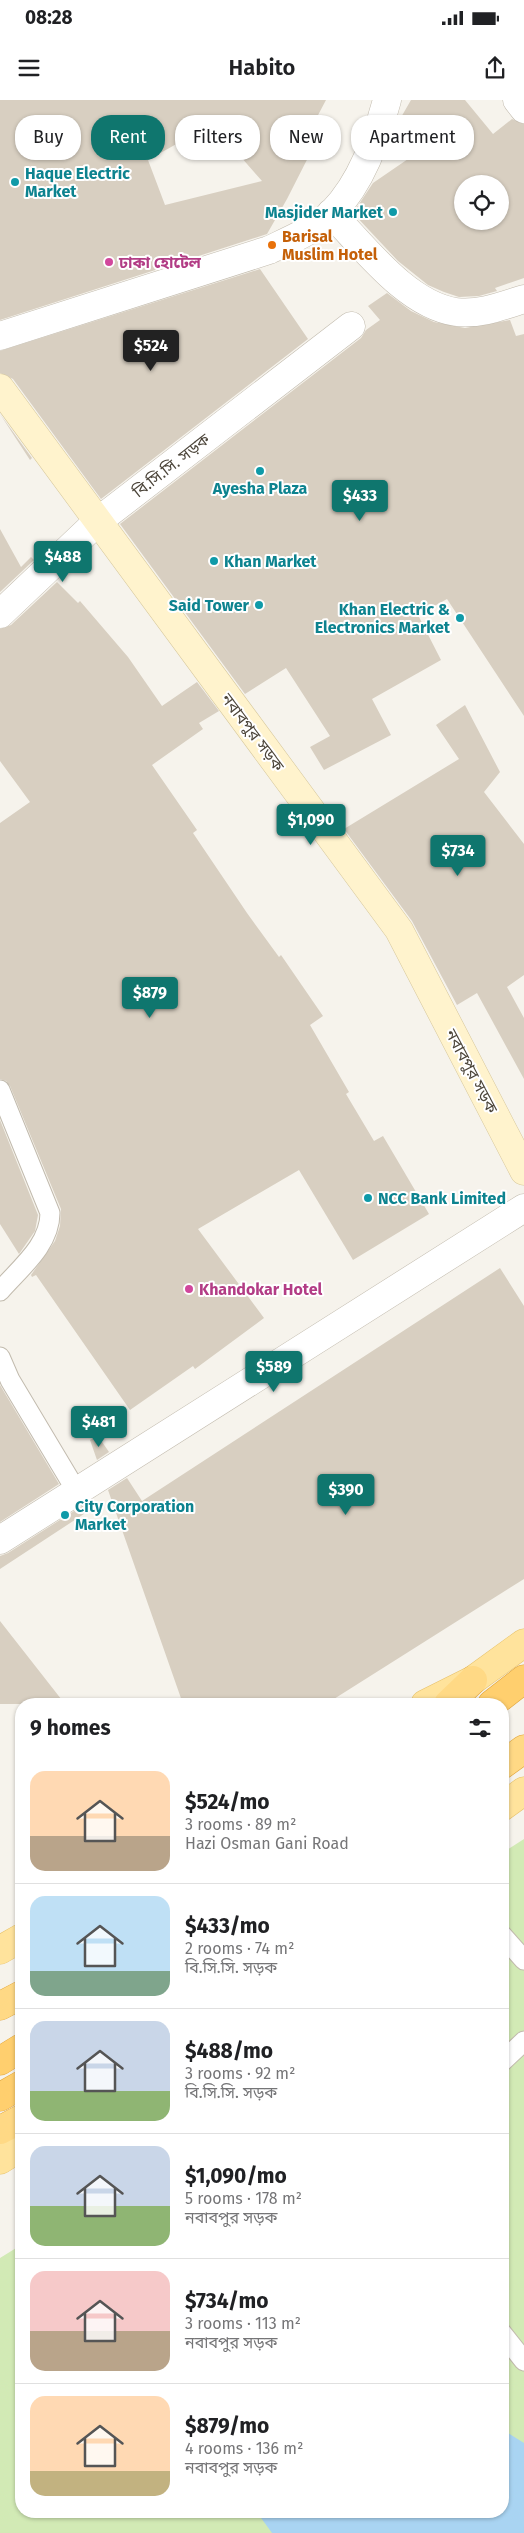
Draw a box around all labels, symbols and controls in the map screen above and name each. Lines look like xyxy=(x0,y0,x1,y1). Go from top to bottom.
text: 08:28 xyxy=(25,6,73,29)
icon: menu xyxy=(15,54,43,82)
text: Habito xyxy=(229,54,295,81)
icon: share xyxy=(481,54,509,82)
chip: Buy xyxy=(15,115,81,160)
chip: Rent xyxy=(91,115,165,160)
chip: Filters xyxy=(175,115,260,160)
chip: New xyxy=(270,115,341,160)
chip: Apartment xyxy=(351,115,474,160)
place label: Haque Electric Market xyxy=(25,164,130,201)
map controls xyxy=(454,175,509,230)
button: locate xyxy=(454,175,509,230)
marker: Haque Electric Market xyxy=(9,176,21,188)
place label: Masjider Market xyxy=(265,203,384,222)
marker: Masjider Market xyxy=(387,206,399,218)
place label: Barisal Muslim Hotel xyxy=(282,227,378,264)
marker: Barisal Muslim Hotel xyxy=(266,239,278,251)
place label: ঢাকা হোটেল xyxy=(118,253,202,272)
marker: ঢাকা হোটেল xyxy=(103,256,115,268)
pin: $524 xyxy=(121,330,181,372)
text: $524 xyxy=(134,336,168,355)
street label: বি.সি.সি. সড়ক xyxy=(128,429,214,502)
marker: Ayesha Plaza xyxy=(254,465,266,477)
place label: Ayesha Plaza xyxy=(212,479,308,498)
pin: $433 xyxy=(330,480,390,522)
text: $433 xyxy=(343,486,377,505)
pin: $488 xyxy=(33,540,93,583)
text: $488 xyxy=(45,547,81,566)
place label: Khan Market xyxy=(224,552,317,571)
marker: Khan Market xyxy=(208,555,220,567)
place label: Said Tower xyxy=(169,596,250,615)
marker: Said Tower xyxy=(253,599,265,611)
place label: Khan Electric & Electronics Market xyxy=(315,600,451,637)
marker: Khan Electric & Electronics Market xyxy=(454,612,466,624)
street label: নবাবপুর সড়ক xyxy=(217,689,289,776)
pin: $1,090 xyxy=(270,804,352,846)
text: $1,090 xyxy=(288,810,334,829)
pin: $734 xyxy=(428,834,488,877)
text: $734 xyxy=(441,841,475,860)
pin: $879 xyxy=(120,976,180,1019)
text: $879 xyxy=(133,983,167,1002)
street label: নবাবপুর সড়ক xyxy=(441,1025,502,1117)
place label: NCC Bank Limited xyxy=(378,1189,506,1208)
marker: NCC Bank Limited xyxy=(362,1192,374,1204)
place label: Khandokar Hotel xyxy=(199,1280,323,1299)
marker: Khandokar Hotel xyxy=(183,1283,195,1295)
pin: $589 xyxy=(244,1350,304,1393)
text: $589 xyxy=(256,1357,292,1376)
pin: $481 xyxy=(69,1406,129,1448)
text: $481 xyxy=(82,1412,116,1431)
pin: $390 xyxy=(316,1474,376,1516)
text: $390 xyxy=(328,1480,364,1499)
place label: City Corporation Market xyxy=(75,1497,194,1534)
marker: City Corporation Market xyxy=(59,1509,71,1521)
icon: filters xyxy=(466,1714,494,1742)
text: 9 homes xyxy=(30,1715,111,1741)
text: $524/mo xyxy=(185,1789,269,1815)
icon: home xyxy=(70,1791,130,1851)
text: 3 rooms · 89 m² xyxy=(185,1815,296,1834)
text: Hazi Osman Gani Road xyxy=(185,1834,349,1853)
text: $433/mo xyxy=(185,1913,270,1939)
icon: home xyxy=(70,1916,130,1976)
text: 2 rooms · 74 m² xyxy=(185,1939,294,1958)
text: বি.সি.সি. সড়ক xyxy=(185,1958,277,1977)
text: $488/mo xyxy=(185,2038,273,2064)
icon: home xyxy=(70,2041,130,2101)
text: 3 rooms · 92 m² xyxy=(185,2064,295,2083)
text: বি.সি.সি. সড়ক xyxy=(185,2083,277,2102)
text: $1,090/mo xyxy=(185,2163,287,2189)
icon: home xyxy=(70,2166,130,2226)
text: 5 rooms · 178 m² xyxy=(185,2189,302,2208)
text: নবাবপুর সড়ক xyxy=(185,2208,277,2227)
text: $734/mo xyxy=(185,2288,268,2314)
icon: home xyxy=(70,2291,130,2351)
text: 3 rooms · 113 m² xyxy=(185,2314,301,2333)
text: নবাবপুর সড়ক xyxy=(185,2333,277,2352)
text: $879/mo xyxy=(185,2413,269,2439)
icon: home xyxy=(70,2416,130,2476)
text: 4 rooms · 136 m² xyxy=(185,2439,303,2458)
text: নবাবপুর সড়ক xyxy=(185,2458,277,2477)

